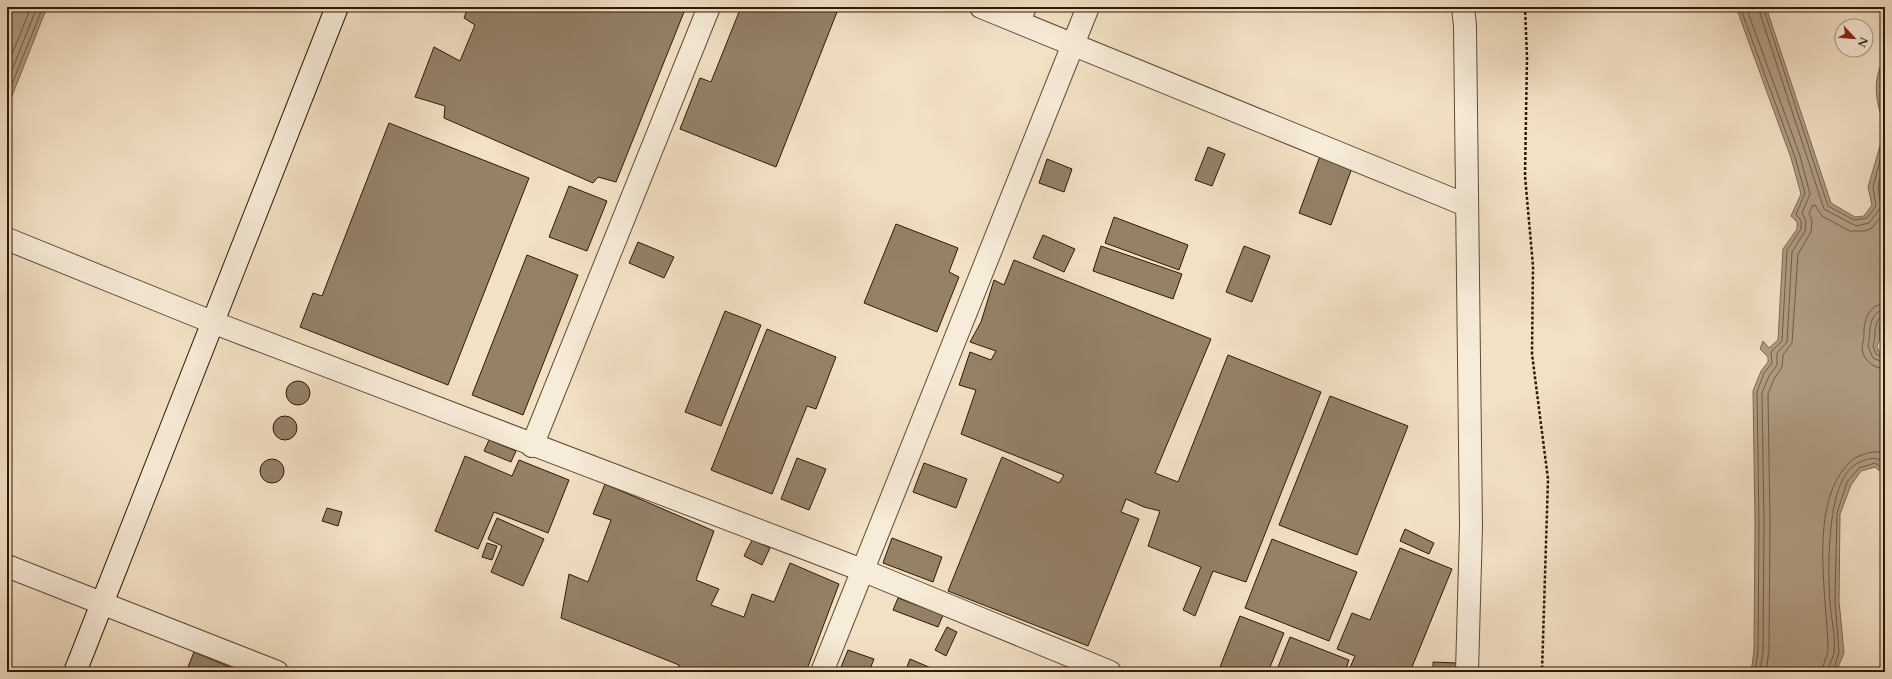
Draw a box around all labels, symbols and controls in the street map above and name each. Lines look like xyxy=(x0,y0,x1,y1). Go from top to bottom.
north arrow xyxy=(1834,18,1874,58)
text: N xyxy=(1854,35,1871,50)

